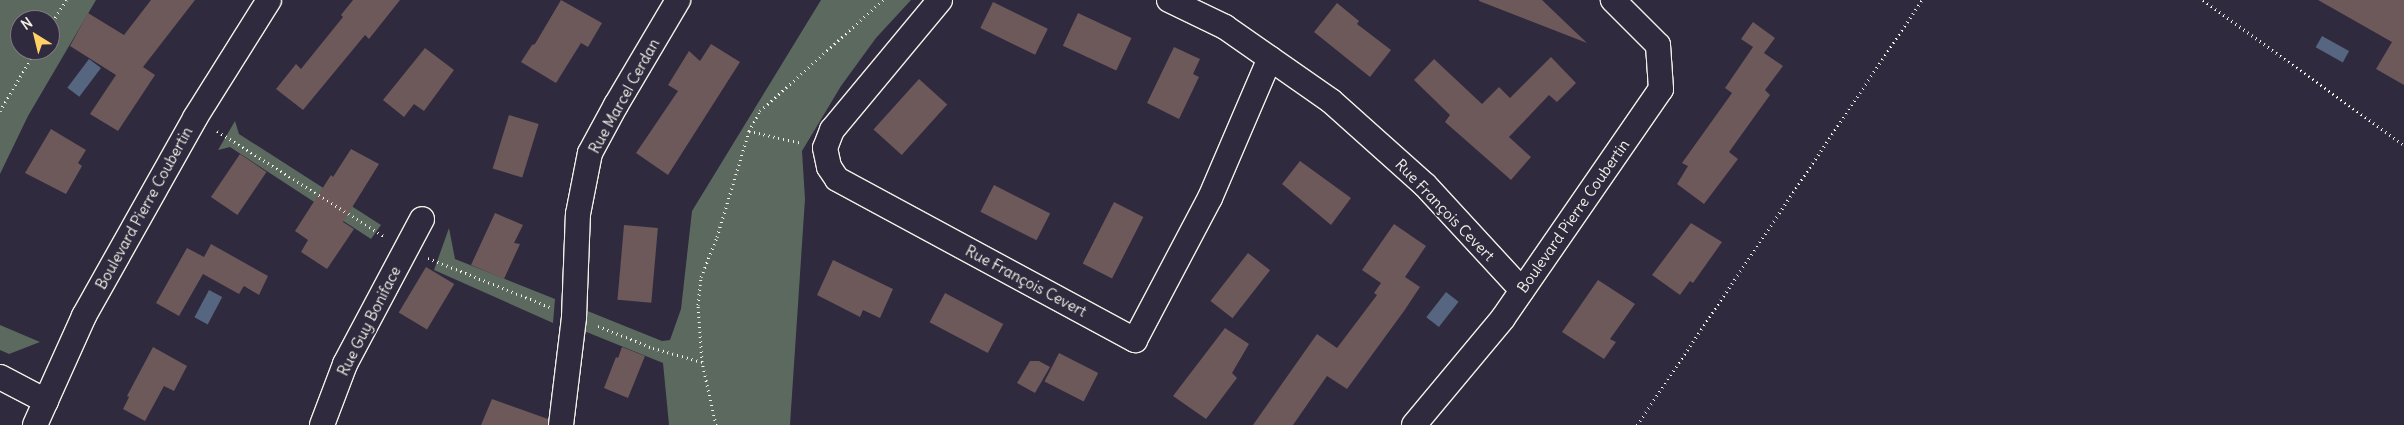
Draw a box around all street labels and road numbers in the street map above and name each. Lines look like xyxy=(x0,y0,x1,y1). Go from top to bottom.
street label: Rue Marcel Cerdan xyxy=(585,35,663,157)
street label: Boulevard Pierre Coubertin xyxy=(92,124,196,292)
street label: Boulevard Pierre Coubertin xyxy=(1513,136,1633,296)
street label: Rue François Cevert xyxy=(1392,155,1498,265)
street label: Rue François Cevert xyxy=(962,241,1090,321)
street label: Rue Guy Boniface xyxy=(334,263,404,379)

